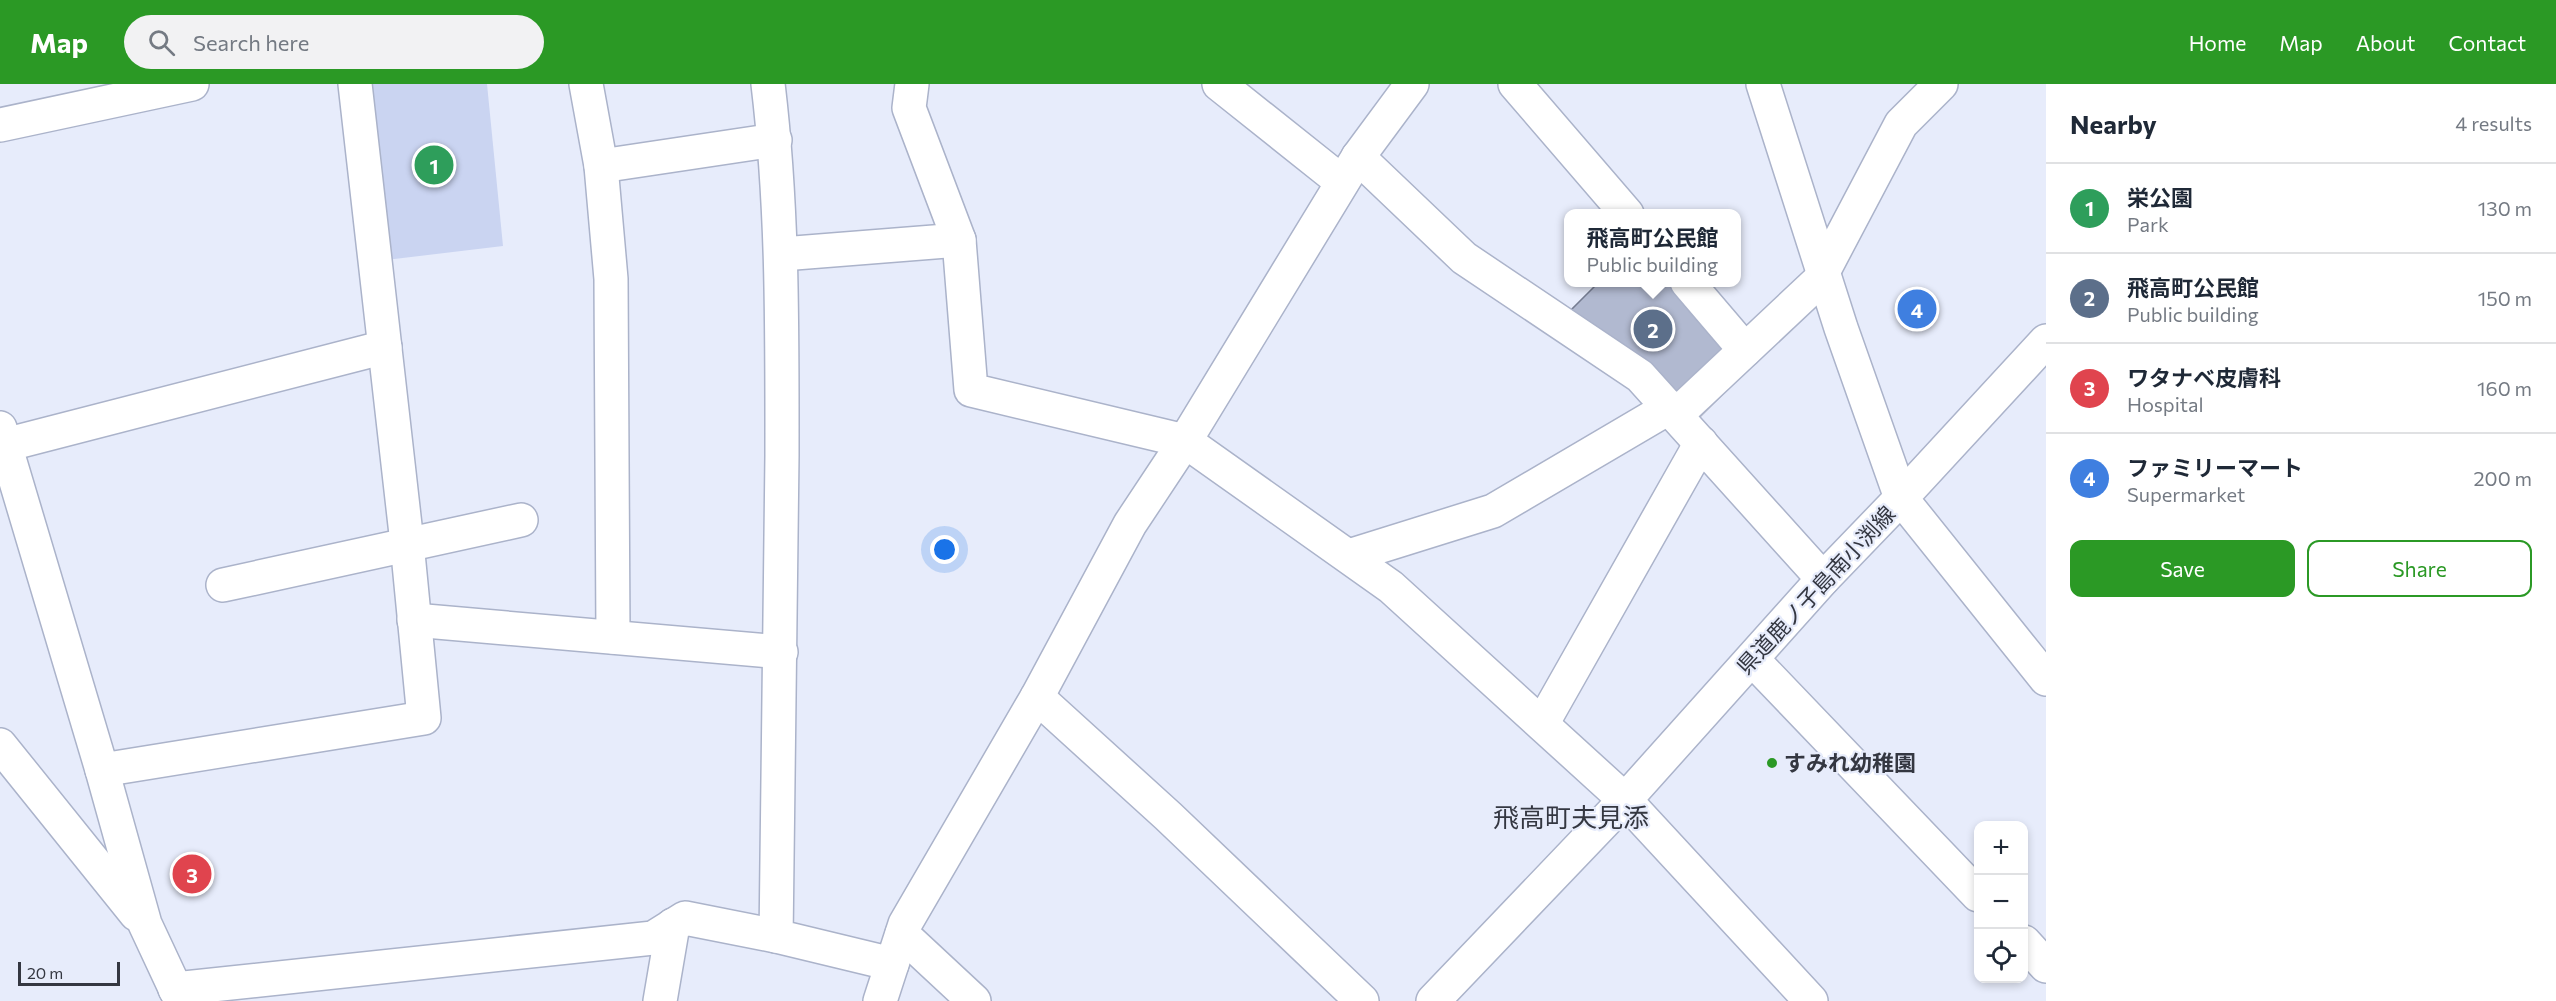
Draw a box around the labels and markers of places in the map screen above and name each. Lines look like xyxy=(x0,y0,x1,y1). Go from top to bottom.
pin: 1 xyxy=(414,142,454,188)
pin: 4 xyxy=(1898,286,1936,332)
pin: 2 xyxy=(1634,306,1672,352)
place label: すみれ幼稚園 xyxy=(1784,749,1916,776)
marker: すみれ幼稚園 xyxy=(1765,756,1779,770)
pin: 3 xyxy=(172,852,212,896)

